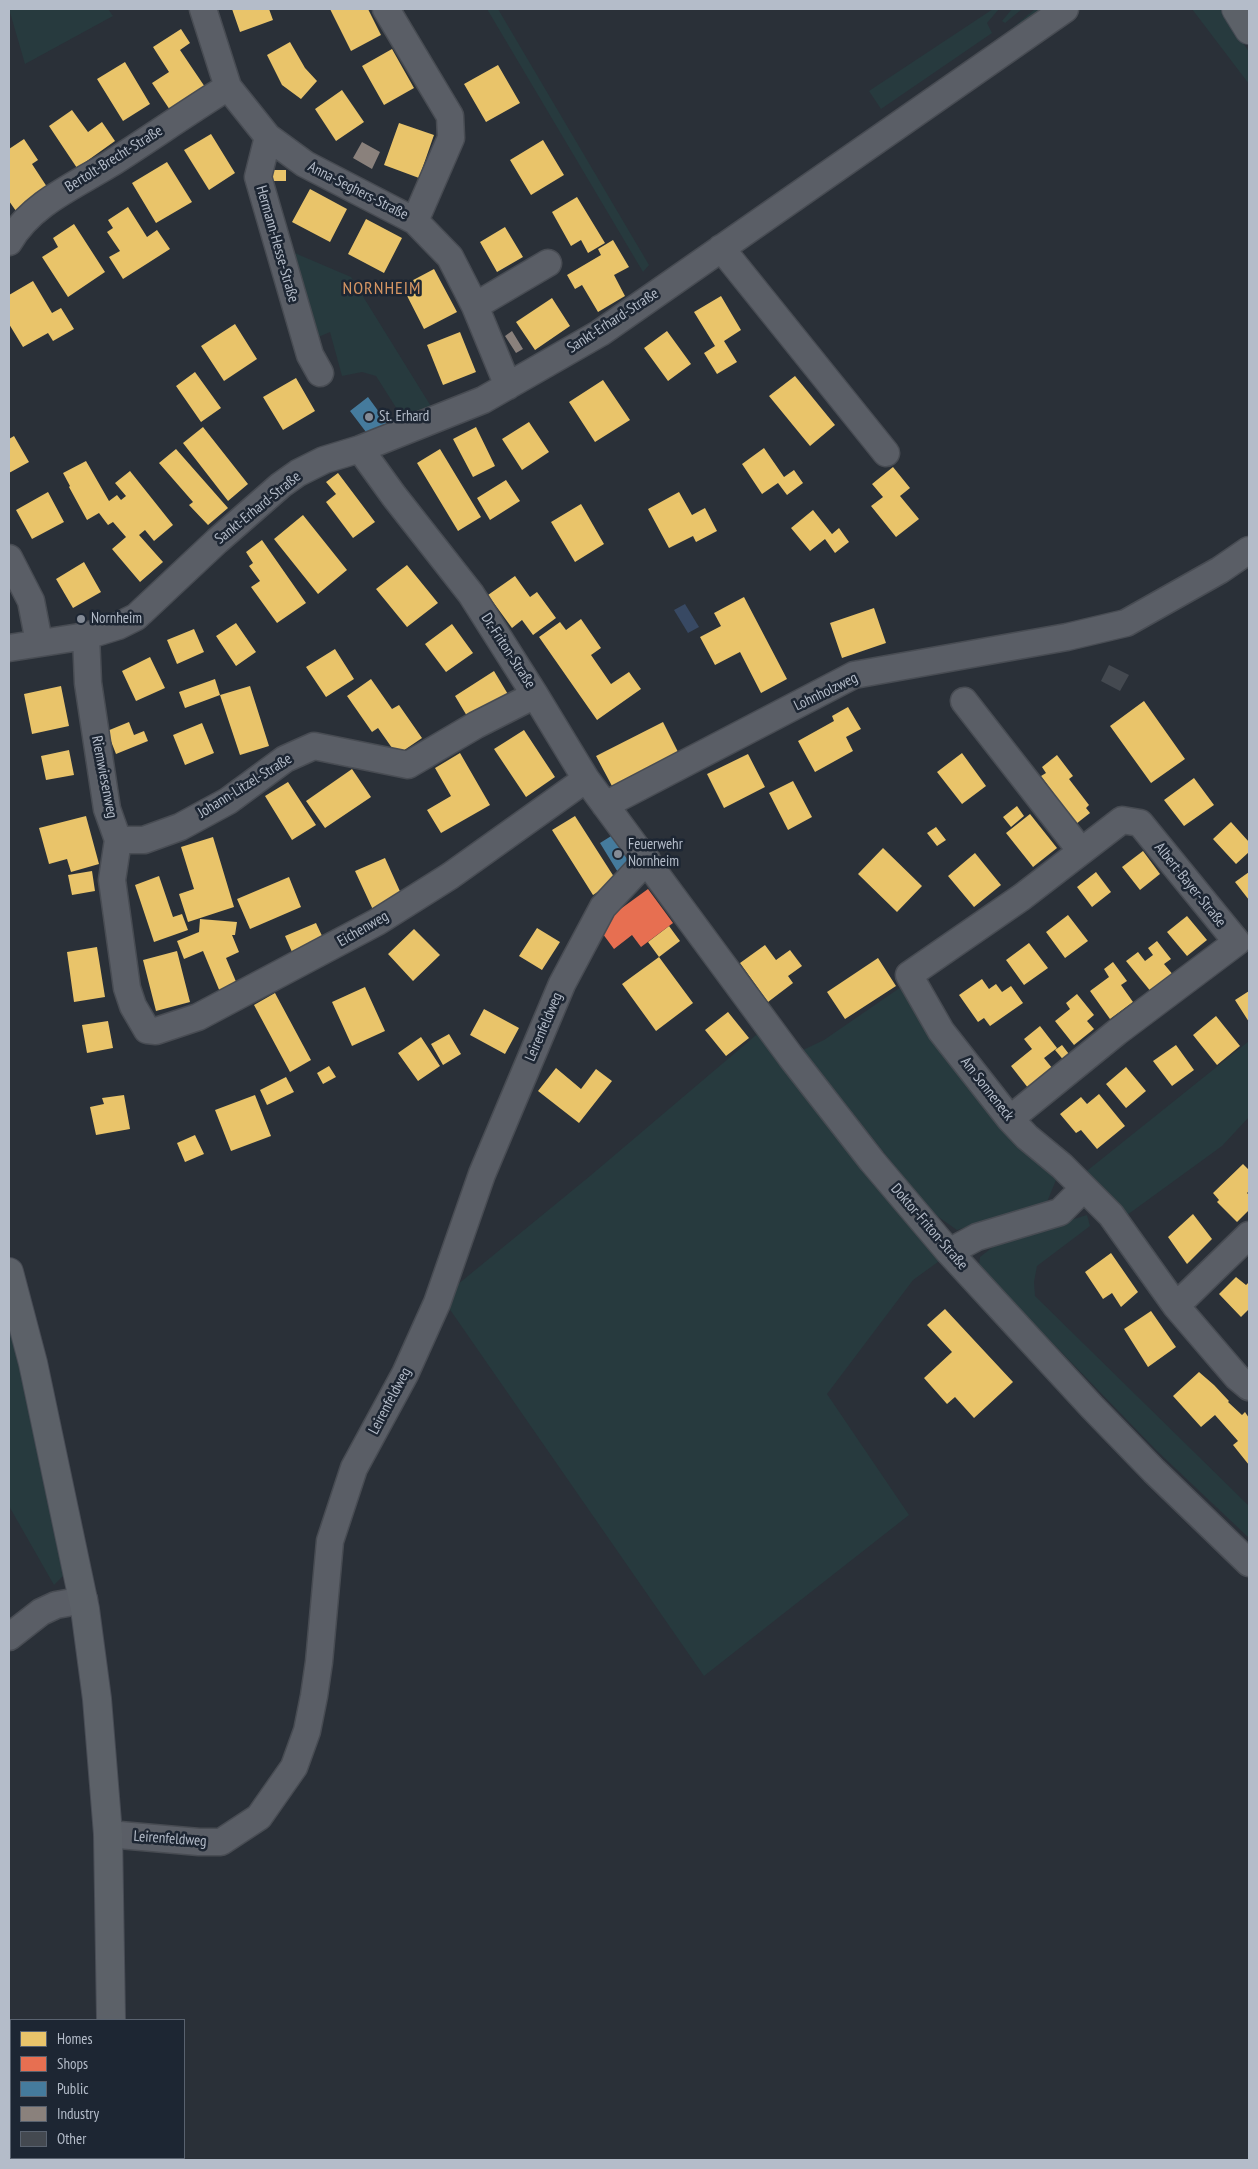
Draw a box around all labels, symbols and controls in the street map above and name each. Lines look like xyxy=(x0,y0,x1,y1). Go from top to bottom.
street label: Bertolt-Brecht-Straße xyxy=(62,122,166,196)
street label: Anna-Seghers-Straße xyxy=(305,158,411,224)
street label: Hermann-Hesse-Straße xyxy=(252,183,302,305)
district label: NORNHEIM xyxy=(342,278,422,300)
street label: Sankt-Erhard-Straße xyxy=(564,285,662,357)
place label: St. Erhard xyxy=(379,408,429,426)
marker: St. Erhard xyxy=(363,411,375,423)
street label: Sankt-Erhard-Straße xyxy=(211,468,305,548)
place label: Nornheim xyxy=(91,610,142,628)
street label: Dr.-Friton-Straße xyxy=(477,610,539,692)
marker: Nornheim xyxy=(75,613,87,625)
street label: Lohnholzweg xyxy=(791,669,861,715)
street label: Riemwiesenweg xyxy=(87,734,121,820)
street label: Johann-Litzel-Straße xyxy=(195,750,295,822)
place label: Feuerwehr Nornheim xyxy=(628,836,683,871)
street label: Albert-Bayer-Straße xyxy=(1150,839,1230,931)
marker: Feuerwehr Nornheim xyxy=(612,848,624,860)
street label: Eichenweg xyxy=(334,907,392,951)
street label: Leirenfeldweg xyxy=(521,990,567,1064)
street label: Am Sonneneck xyxy=(956,1053,1018,1125)
street label: Doktor-Friton-Straße xyxy=(887,1180,971,1274)
street label: Leirenfeldweg xyxy=(365,1365,415,1437)
street label: Leirenfeldweg xyxy=(133,1827,207,1851)
legend xyxy=(10,2019,185,2159)
text: Homes xyxy=(57,2029,93,2048)
text: Shops xyxy=(57,2054,88,2073)
text: Public xyxy=(57,2079,88,2098)
text: Industry xyxy=(57,2104,99,2123)
text: Other xyxy=(57,2129,86,2148)

